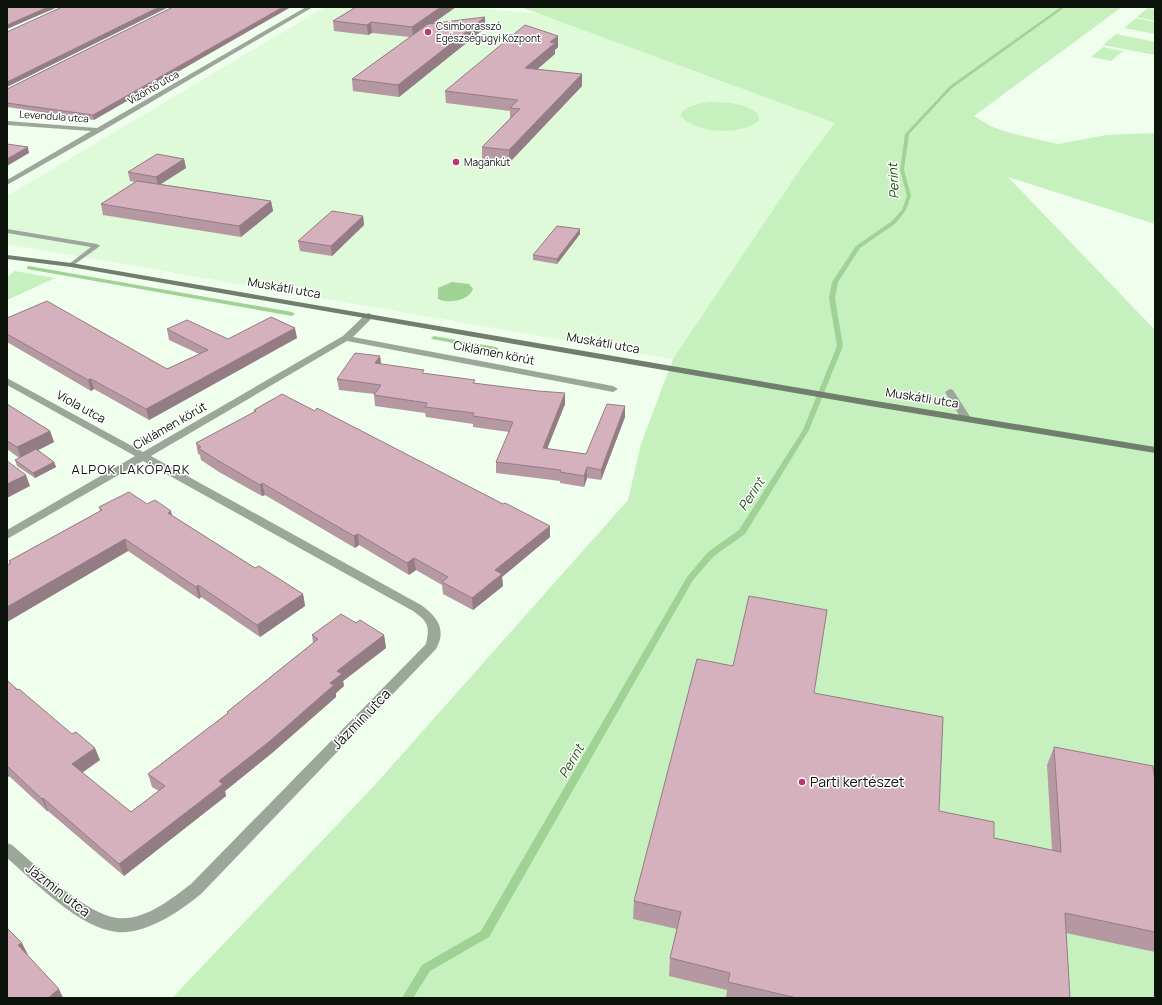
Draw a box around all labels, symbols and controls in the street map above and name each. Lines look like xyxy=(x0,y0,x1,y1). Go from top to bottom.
place label: Csimborasszó Egészségügyi Központ xyxy=(436,19,541,45)
marker: Csimborasszó Egészségügyi Központ xyxy=(423,27,433,37)
street label: Vízöntő utca xyxy=(125,67,181,107)
street label: Levendula utca xyxy=(19,107,89,125)
place label: Magánkút xyxy=(464,155,510,169)
marker: Magánkút xyxy=(451,157,461,167)
water label: Perint xyxy=(883,161,903,199)
street label: Muskátli utca xyxy=(246,273,322,302)
street label: Muskátli utca xyxy=(565,328,641,357)
street label: Ciklámen körút xyxy=(452,336,536,369)
street label: Muskátli utca xyxy=(884,383,960,412)
street label: Viola utca xyxy=(54,386,109,427)
street label: Ciklámen körút xyxy=(130,397,210,454)
district label: ALPOK LAKÓPARK xyxy=(71,460,191,478)
water label: Perint xyxy=(734,472,769,514)
street label: Jázmin utca xyxy=(327,684,394,753)
water label: Perint xyxy=(554,739,589,781)
place label: Parti kertészet xyxy=(810,772,905,791)
marker: Parti kertészet xyxy=(797,777,807,787)
street label: Jázmin utca xyxy=(22,858,95,921)

